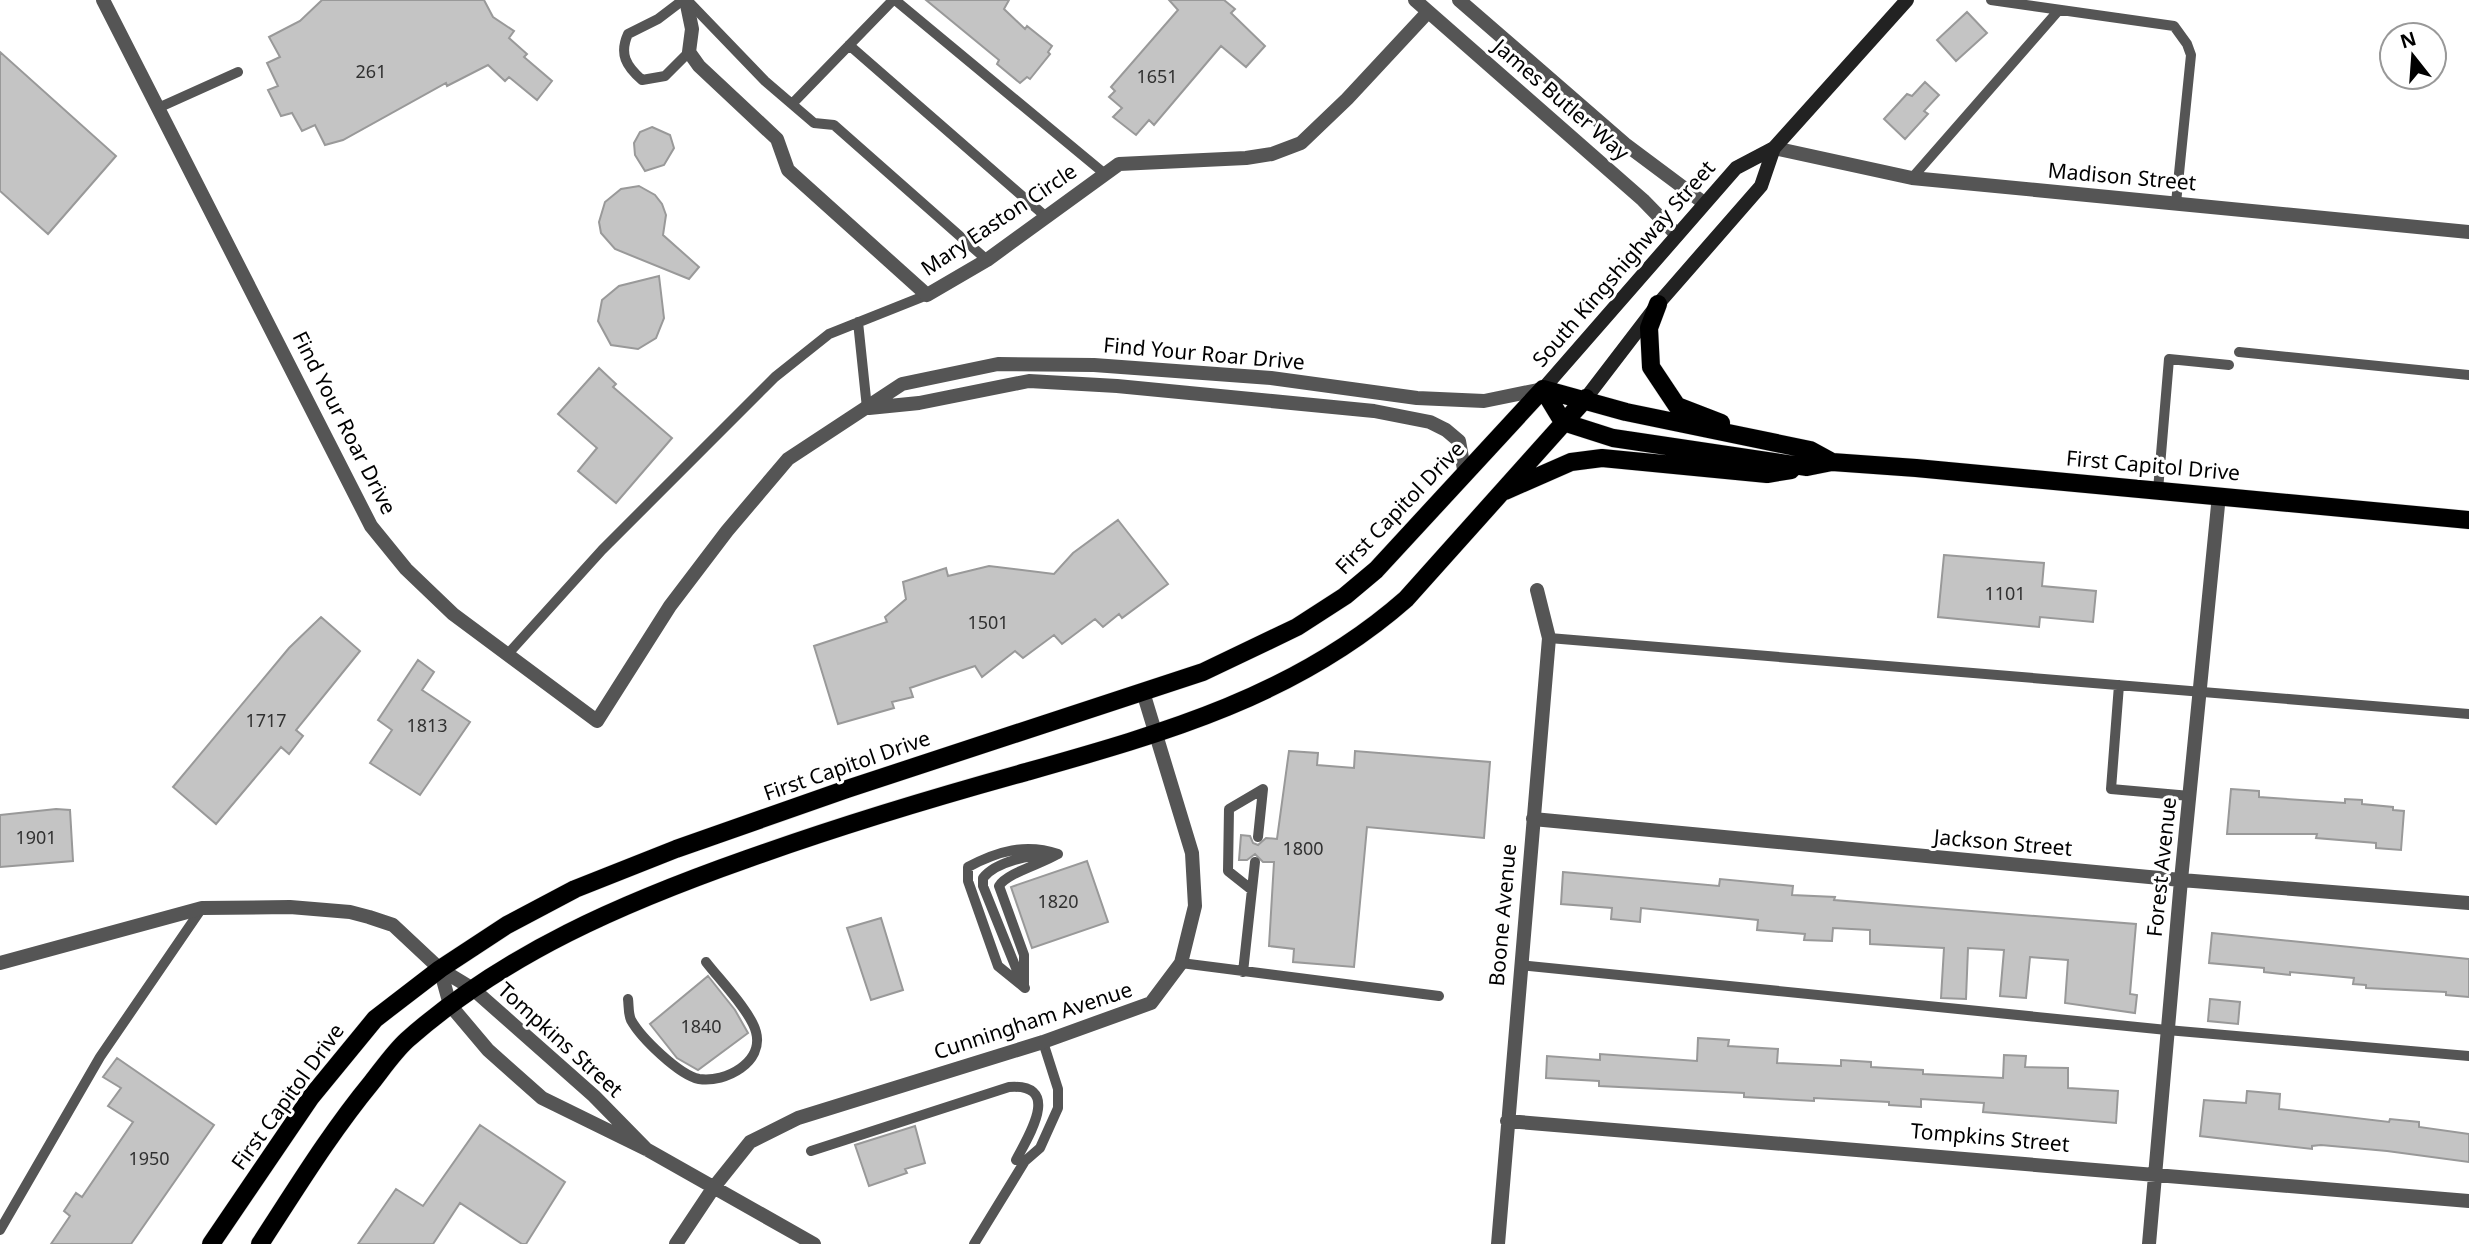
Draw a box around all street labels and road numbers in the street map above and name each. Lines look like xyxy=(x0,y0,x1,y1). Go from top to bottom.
street label: James Butler Way xyxy=(1486,31,1636,166)
street label: South Kingshighway Street xyxy=(1526,154,1721,373)
street label: Madison Street xyxy=(2047,156,2198,196)
street label: Mary Easton Circle xyxy=(915,157,1082,282)
street label: Find Your Roar Drive xyxy=(287,326,403,519)
street label: Find Your Roar Drive xyxy=(1102,330,1306,376)
street label: First Capitol Drive xyxy=(1329,435,1470,580)
street label: First Capitol Drive xyxy=(2065,443,2241,487)
street label: First Capitol Drive xyxy=(760,723,934,807)
street label: Forest Avenue xyxy=(2140,796,2182,938)
street label: Jackson Street xyxy=(1931,822,2074,862)
street label: Boone Avenue xyxy=(1482,842,1522,987)
street label: Cunningham Avenue xyxy=(930,975,1136,1065)
street label: Tompkins Street xyxy=(492,976,630,1103)
street label: First Capitol Drive xyxy=(225,1018,350,1175)
street label: Tompkins Street xyxy=(1910,1116,2071,1158)

